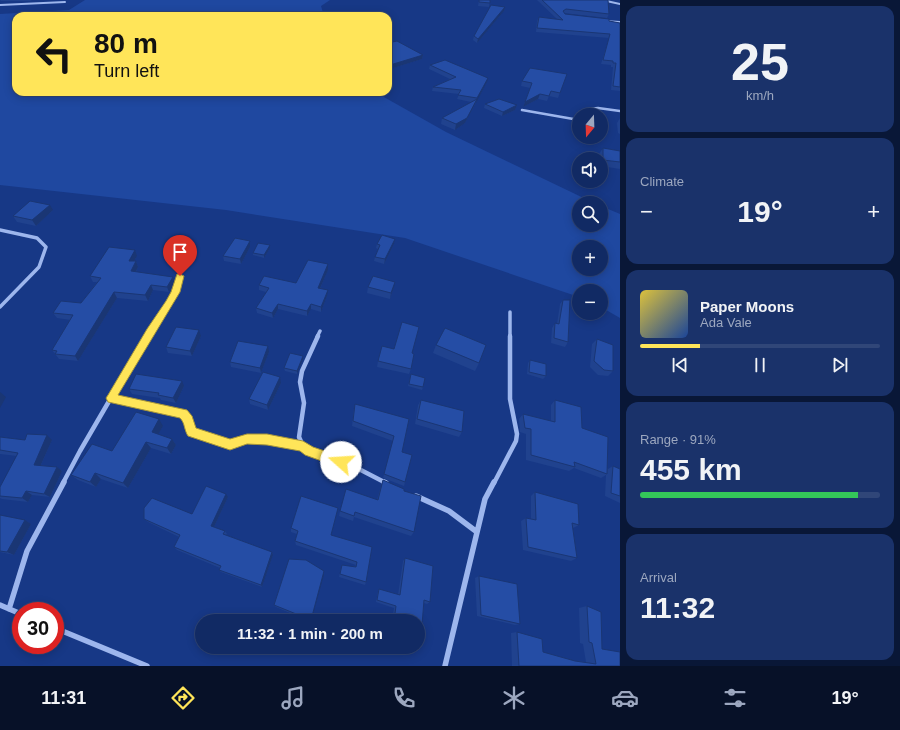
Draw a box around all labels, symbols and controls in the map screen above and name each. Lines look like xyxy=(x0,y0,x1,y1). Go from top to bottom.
icon: left xyxy=(28,28,80,80)
text: 80 m xyxy=(94,28,158,59)
text: 25 xyxy=(731,33,789,91)
text: Turn left xyxy=(94,61,159,81)
text: km/h xyxy=(746,88,774,103)
north arrow xyxy=(572,108,608,144)
map controls xyxy=(572,108,608,320)
button: sound xyxy=(572,152,608,188)
text: Climate xyxy=(640,174,684,189)
text: 19° xyxy=(737,195,783,228)
button: search xyxy=(572,196,608,232)
text: − xyxy=(640,199,653,224)
text: + xyxy=(867,199,880,224)
pin xyxy=(163,235,197,276)
button: + xyxy=(572,240,608,276)
icon: arrive xyxy=(169,241,191,263)
button: − xyxy=(572,284,608,320)
text: Paper Moons xyxy=(700,298,794,315)
text: Ada Vale xyxy=(700,315,752,330)
icon: previous xyxy=(669,354,691,376)
icon: pause xyxy=(749,354,771,376)
icon: next xyxy=(829,354,851,376)
text: Range · 91% xyxy=(640,432,716,447)
position arrow xyxy=(320,441,362,483)
text: 455 km xyxy=(640,453,742,486)
text: Arrival xyxy=(640,570,677,585)
text: 11:32 xyxy=(640,591,715,624)
speed limit sign: 30 xyxy=(12,602,64,654)
text: 11:32 · 1 min · 200 m xyxy=(237,625,383,642)
icon: directions xyxy=(169,684,197,712)
icon: music xyxy=(279,684,307,712)
icon: phone xyxy=(390,684,418,712)
icon: climate xyxy=(500,684,528,712)
icon: car xyxy=(611,684,639,712)
icon: filters xyxy=(721,684,749,712)
text: 11:31 xyxy=(41,688,86,708)
text: 19° xyxy=(831,688,859,708)

